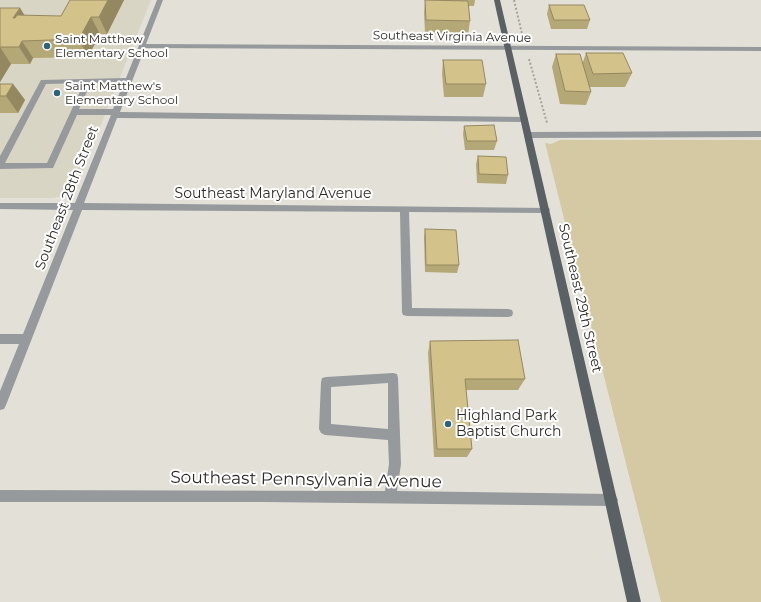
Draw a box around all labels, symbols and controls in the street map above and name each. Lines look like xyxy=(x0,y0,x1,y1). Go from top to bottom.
street label: Southeast Virginia Avenue xyxy=(373,28,531,46)
place label: Saint Matthew Elementary School xyxy=(55,32,168,60)
marker: Saint Matthew Elementary School xyxy=(42,41,52,51)
place label: Saint Matthew's Elementary School xyxy=(65,79,178,107)
marker: Saint Matthew's Elementary School xyxy=(52,88,62,98)
street label: Southeast 28th Street xyxy=(32,124,102,272)
street label: Southeast Maryland Avenue xyxy=(175,186,371,202)
street label: Southeast 29th Street xyxy=(555,222,605,374)
place label: Highland Park Baptist Church xyxy=(456,408,561,440)
marker: Highland Park Baptist Church xyxy=(443,419,453,429)
street label: Southeast Pennsylvania Avenue xyxy=(170,467,442,493)

